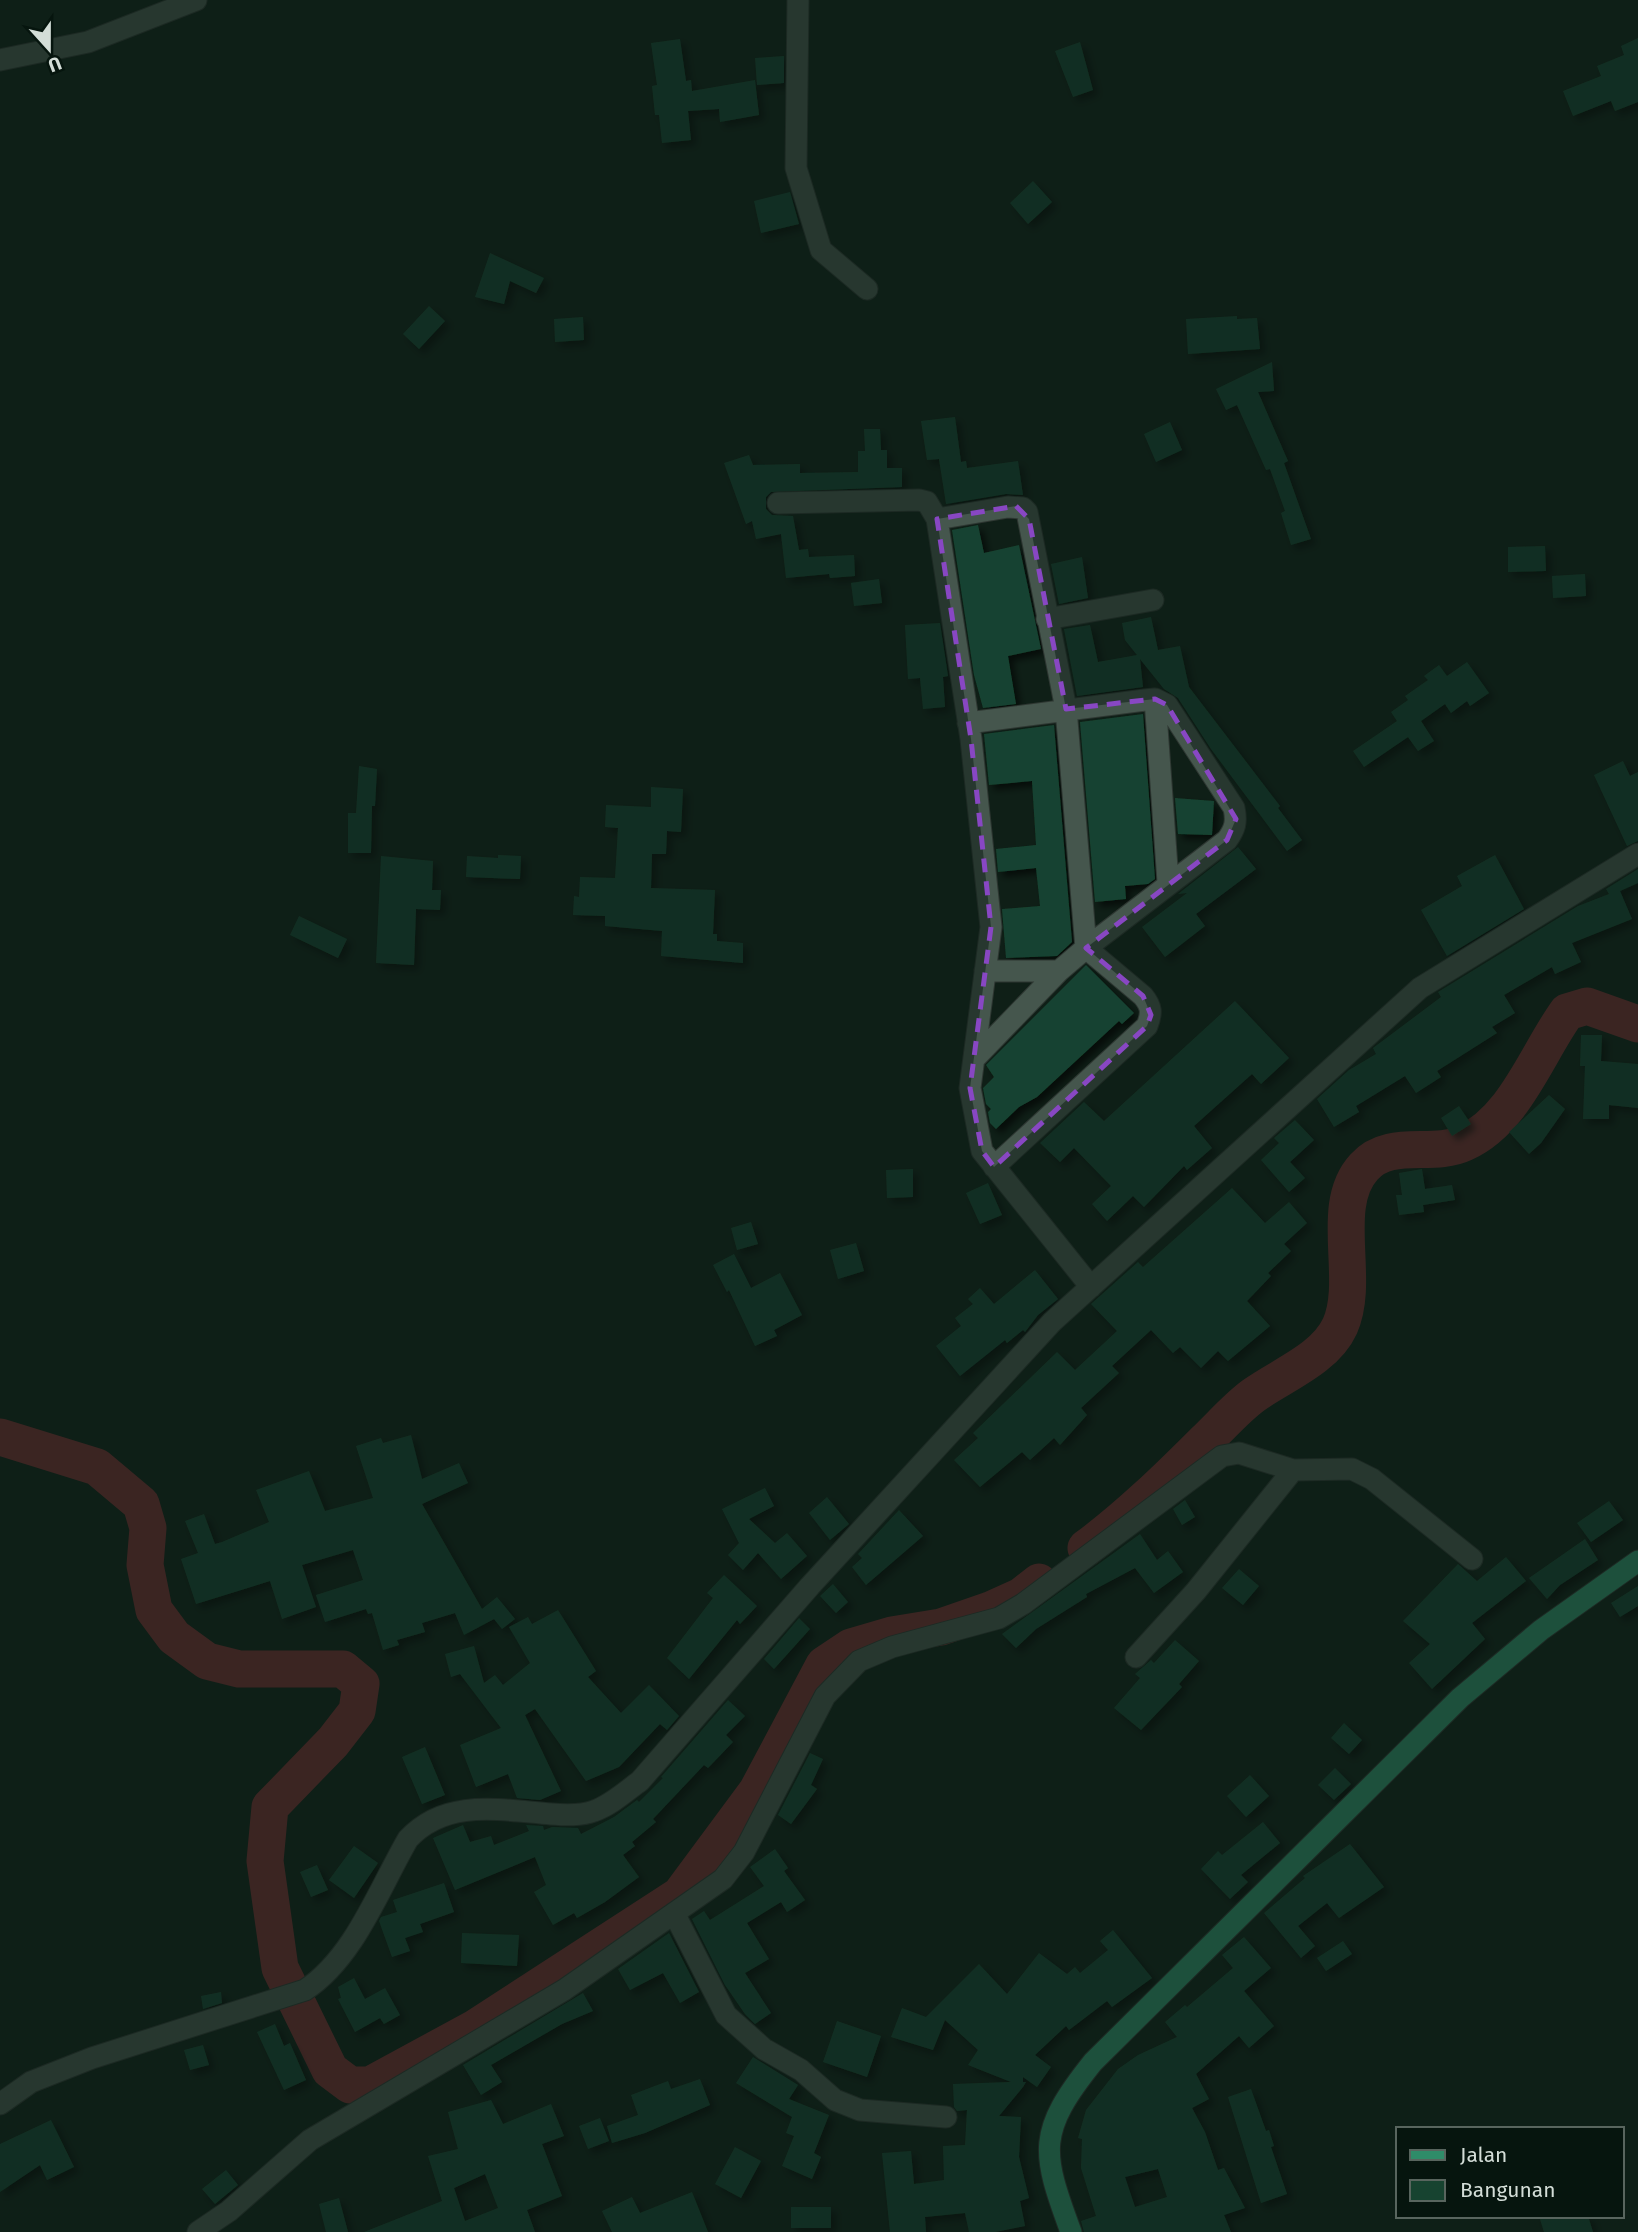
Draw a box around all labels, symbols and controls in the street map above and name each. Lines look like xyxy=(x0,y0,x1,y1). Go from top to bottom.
north arrow xyxy=(14,14,84,84)
text: U xyxy=(45,51,65,77)
legend xyxy=(1396,2127,1624,2218)
text: Jalan xyxy=(1460,2142,1507,2168)
text: Bangunan xyxy=(1460,2177,1555,2203)

